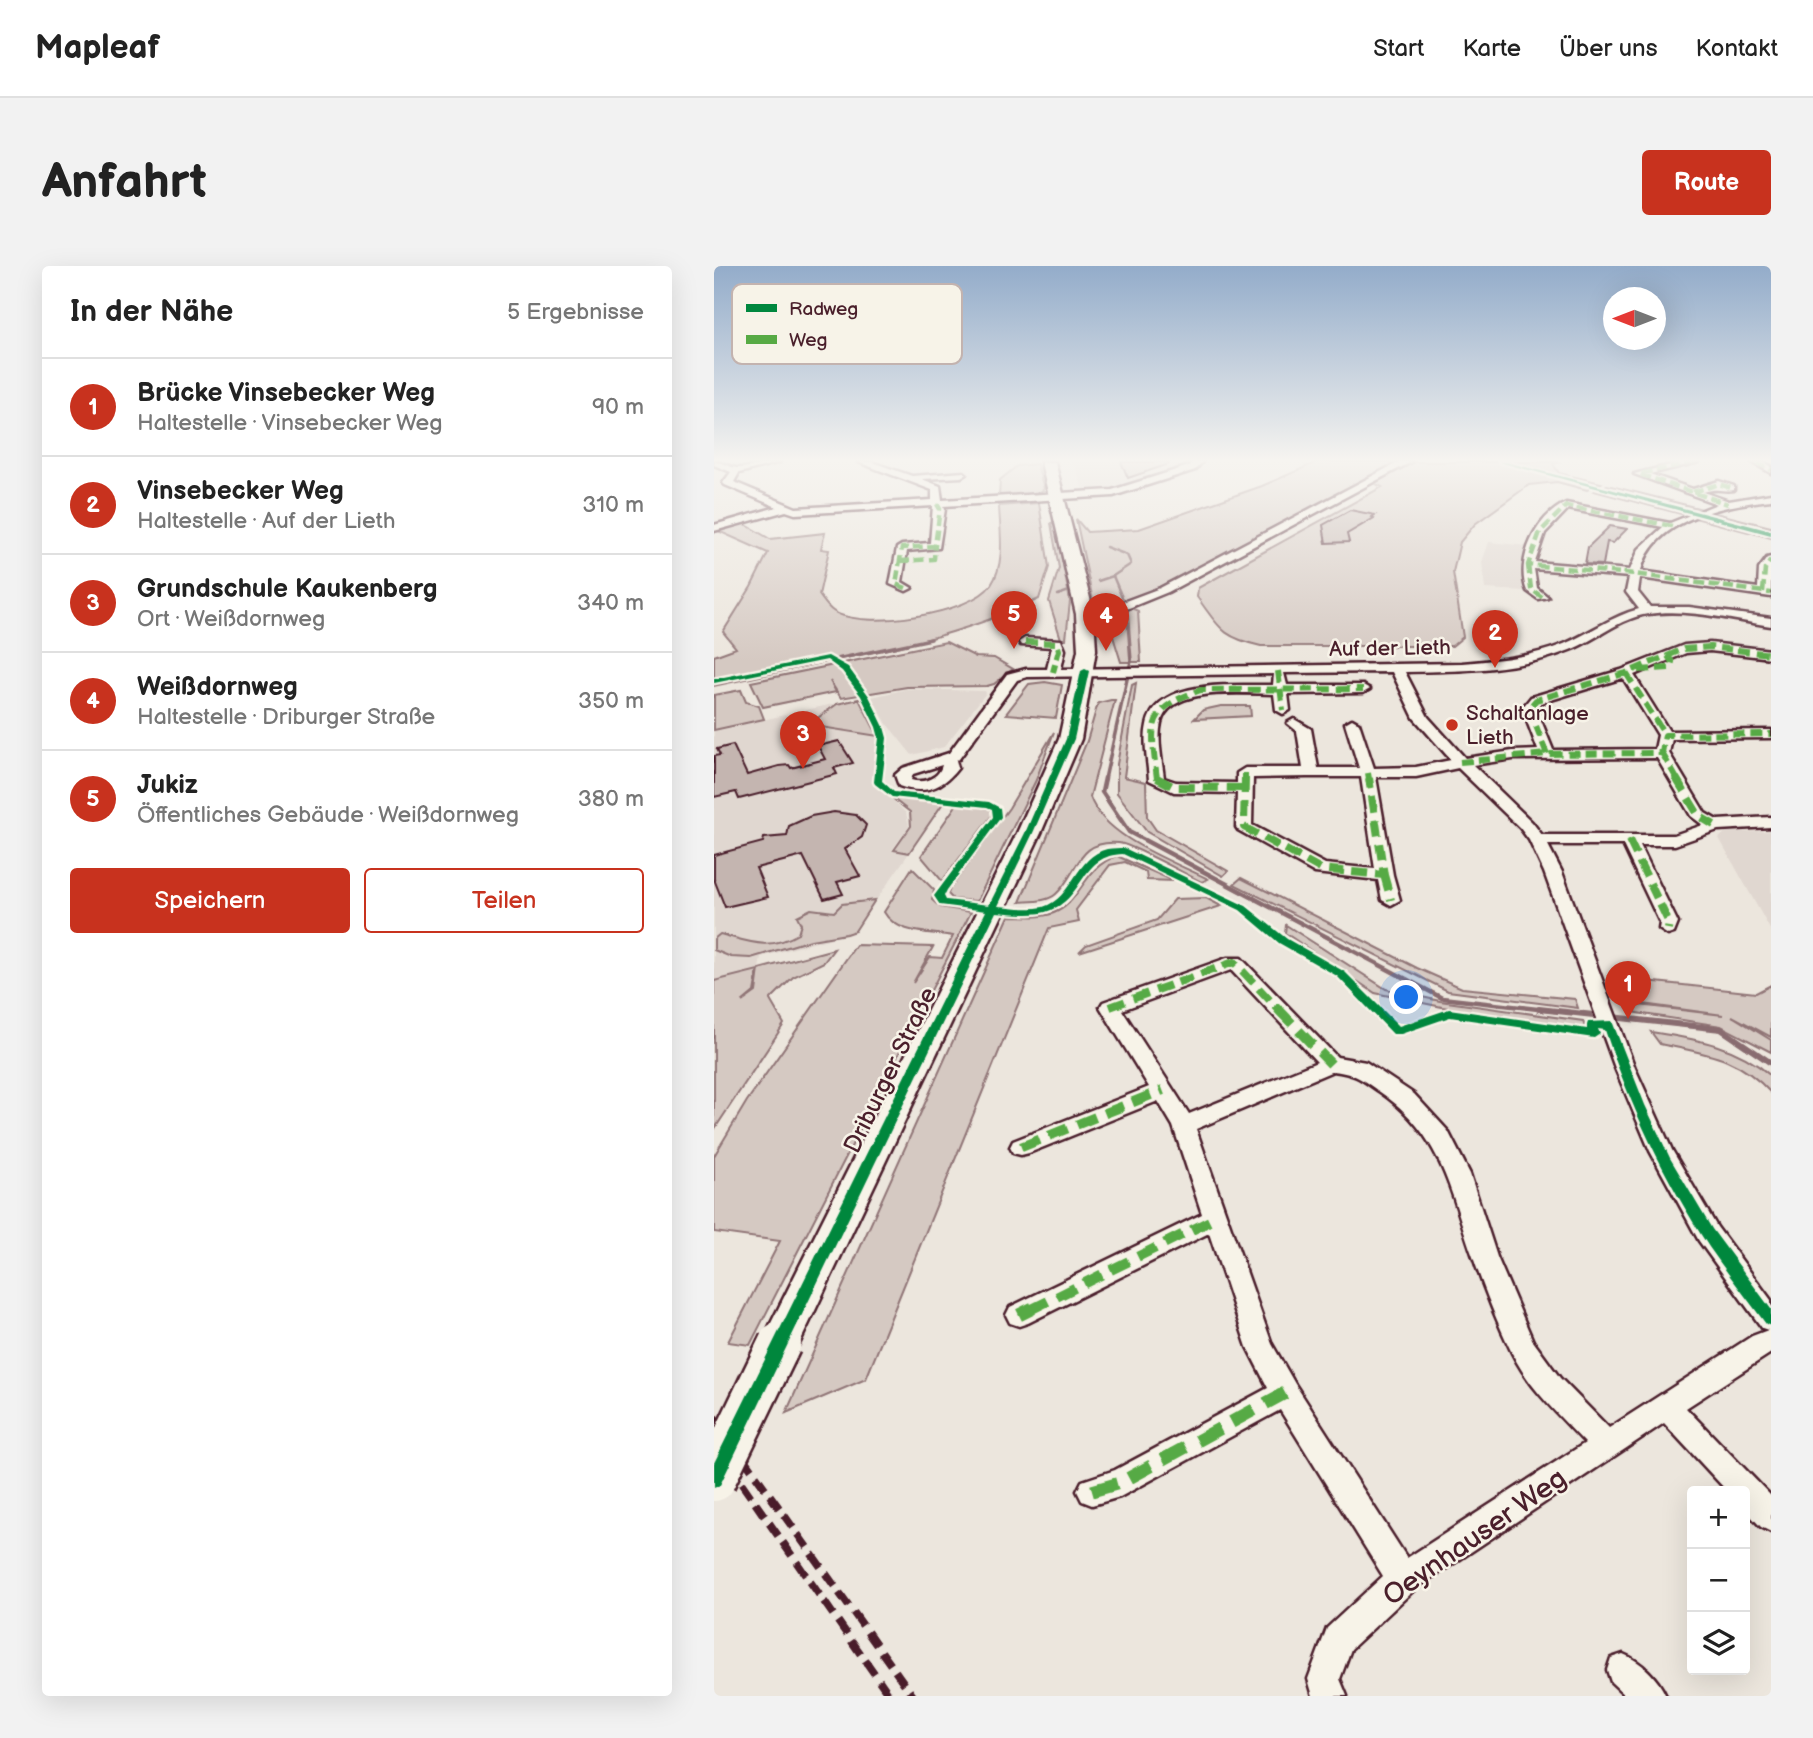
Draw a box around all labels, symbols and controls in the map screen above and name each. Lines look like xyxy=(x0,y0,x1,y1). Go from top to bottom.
text: Mapleaf xyxy=(35,28,160,68)
text: Start xyxy=(1373,34,1424,63)
text: Karte xyxy=(1462,34,1521,63)
text: Über uns xyxy=(1559,34,1658,63)
text: Kontakt xyxy=(1696,34,1778,63)
button: Route xyxy=(1642,150,1771,215)
text: Anfahrt xyxy=(42,153,207,212)
legend xyxy=(732,284,962,364)
north arrow xyxy=(1603,287,1666,350)
text: In der Nähe xyxy=(70,294,233,330)
text: 5 Ergebnisse xyxy=(507,298,644,326)
text: Radweg xyxy=(789,298,858,321)
text: Weg xyxy=(789,329,827,352)
text: Brücke Vinsebecker Weg xyxy=(137,378,435,409)
text: 1 xyxy=(88,393,98,421)
text: 90 m xyxy=(592,393,644,421)
text: Haltestelle · Vinsebecker Weg xyxy=(137,409,443,437)
text: Vinsebecker Weg xyxy=(137,476,344,507)
text: 2 xyxy=(86,491,100,519)
text: 310 m xyxy=(582,491,644,519)
text: Haltestelle · Auf der Lieth xyxy=(137,507,395,535)
text: Grundschule Kaukenberg xyxy=(137,574,437,605)
text: 3 xyxy=(86,589,100,617)
text: 340 m xyxy=(577,589,644,617)
pin: 5 xyxy=(991,591,1037,649)
pin: 4 xyxy=(1083,593,1129,651)
text: Ort · Weißdornweg xyxy=(137,605,325,633)
pin: 2 xyxy=(1472,610,1518,668)
street label: Auf der Lieth xyxy=(1329,635,1451,662)
text: Weißdornweg xyxy=(137,672,298,703)
text: 4 xyxy=(86,687,100,715)
text: 350 m xyxy=(578,687,644,715)
place label: Schaltanlage Lieth xyxy=(1466,701,1589,750)
text: Haltestelle · Driburger Straße xyxy=(137,703,435,731)
pin: 3 xyxy=(780,711,826,769)
marker: Schaltanlage Lieth xyxy=(1444,717,1460,733)
text: Jukiz xyxy=(137,770,198,801)
text: 5 xyxy=(86,785,100,813)
text: 380 m xyxy=(578,785,644,813)
text: Öffentliches Gebäude · Weißdornweg xyxy=(137,801,519,829)
button: Speichern xyxy=(70,868,350,933)
button: Teilen xyxy=(364,868,644,933)
pin: 1 xyxy=(1605,961,1651,1019)
your location xyxy=(1389,980,1423,1014)
street label: Driburger Straße xyxy=(838,983,943,1158)
street label: Oeynhauser Weg xyxy=(1377,1462,1573,1613)
map controls xyxy=(1687,1486,1750,1675)
button: + xyxy=(1687,1486,1750,1549)
button: − xyxy=(1687,1549,1750,1612)
button: layers xyxy=(1687,1612,1750,1675)

